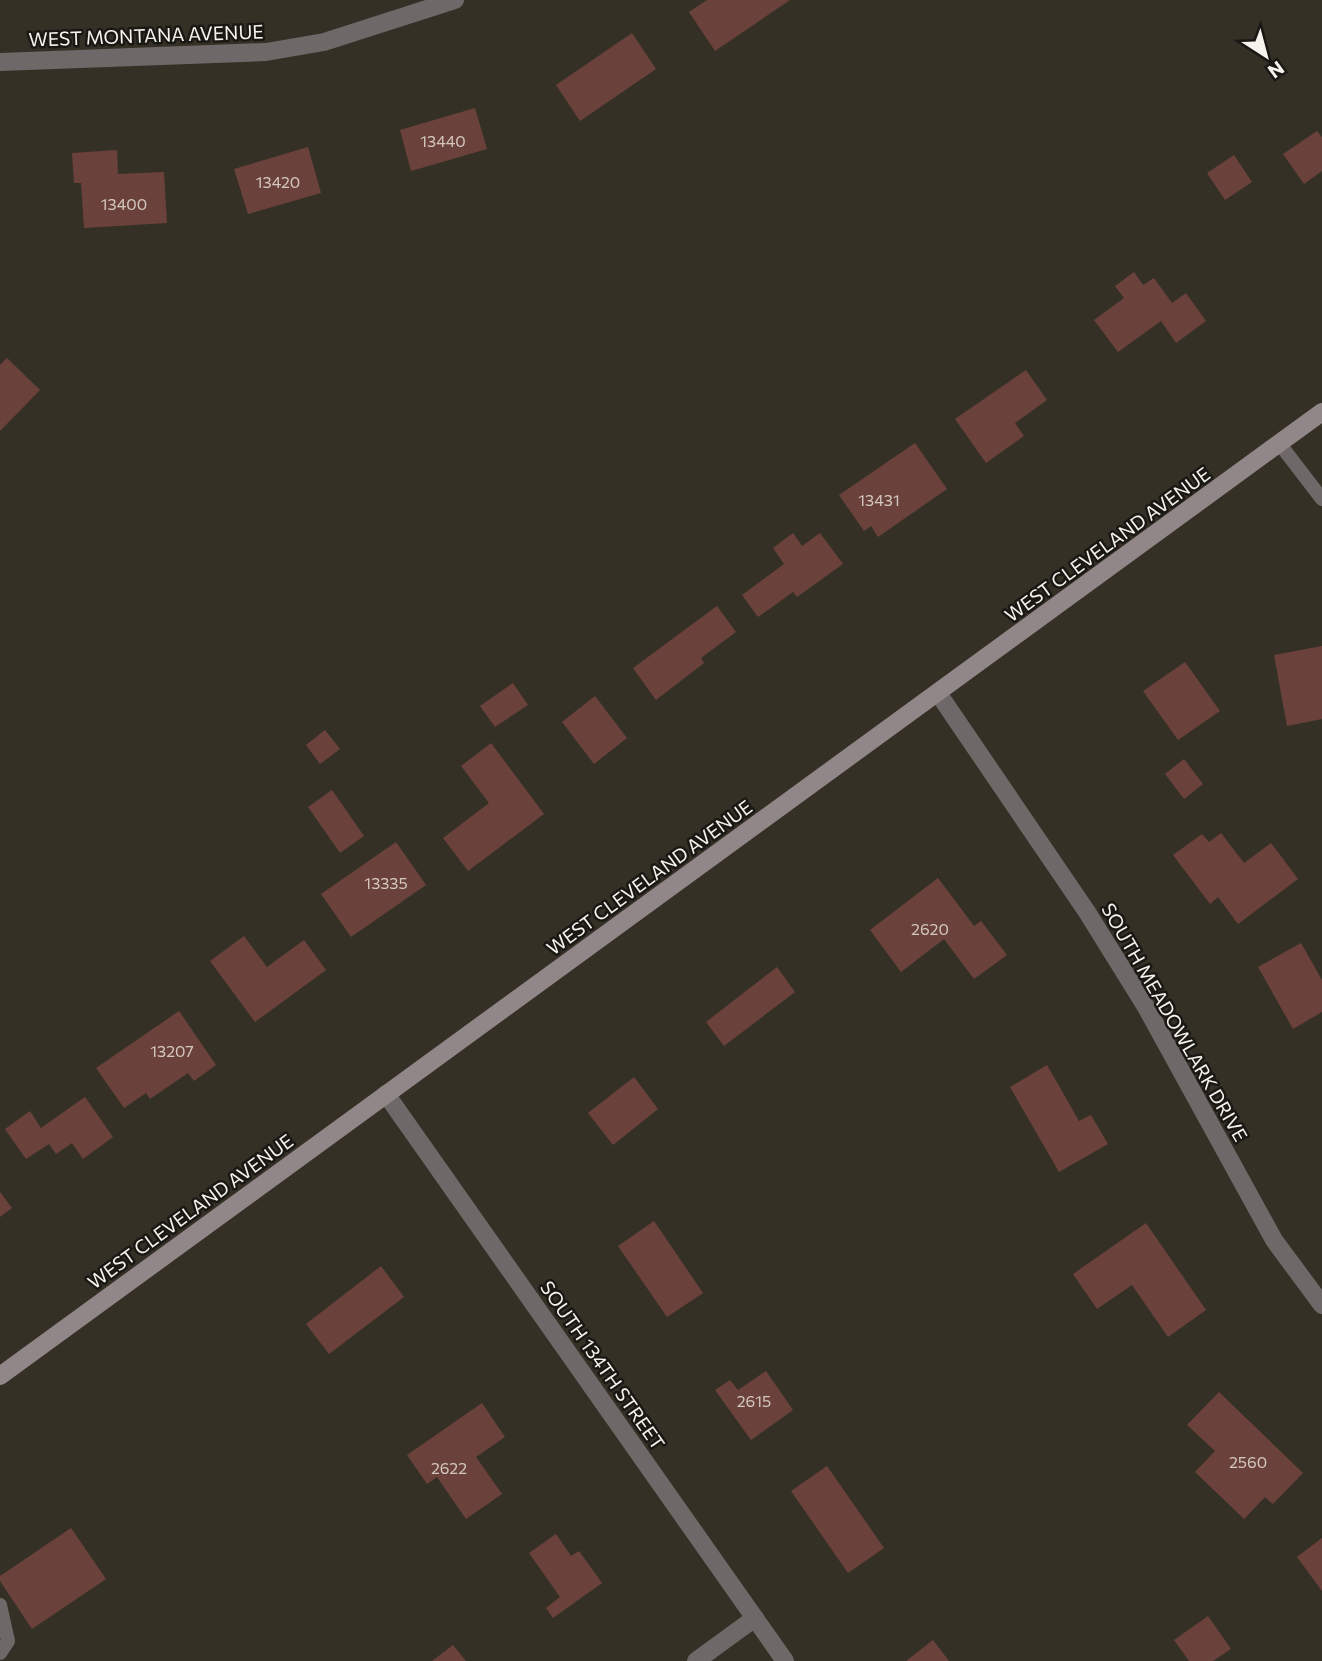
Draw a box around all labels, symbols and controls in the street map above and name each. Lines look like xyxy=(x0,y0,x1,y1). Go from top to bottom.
street label: WEST MONTANA AVENUE xyxy=(28,19,264,51)
north arrow xyxy=(1231,21,1301,91)
text: N xyxy=(1264,57,1289,84)
house number: 13440 xyxy=(420,131,466,150)
house number: 13420 xyxy=(256,172,300,191)
house number: 13400 xyxy=(101,194,147,213)
street label: WEST CLEVELAND AVENUE xyxy=(1000,462,1214,626)
house number: 13431 xyxy=(858,490,900,509)
street label: WEST CLEVELAND AVENUE xyxy=(542,795,756,959)
house number: 13335 xyxy=(364,873,408,892)
street label: SOUTH MEADOWLARK DRIVE xyxy=(1097,899,1253,1145)
house number: 2620 xyxy=(911,919,949,938)
house number: 13207 xyxy=(150,1041,194,1060)
street label: WEST CLEVELAND AVENUE xyxy=(83,1129,297,1293)
street label: SOUTH 134TH STREET xyxy=(536,1276,670,1454)
house number: 2615 xyxy=(737,1391,771,1410)
house number: 2560 xyxy=(1229,1452,1267,1471)
house number: 2622 xyxy=(431,1458,467,1477)

